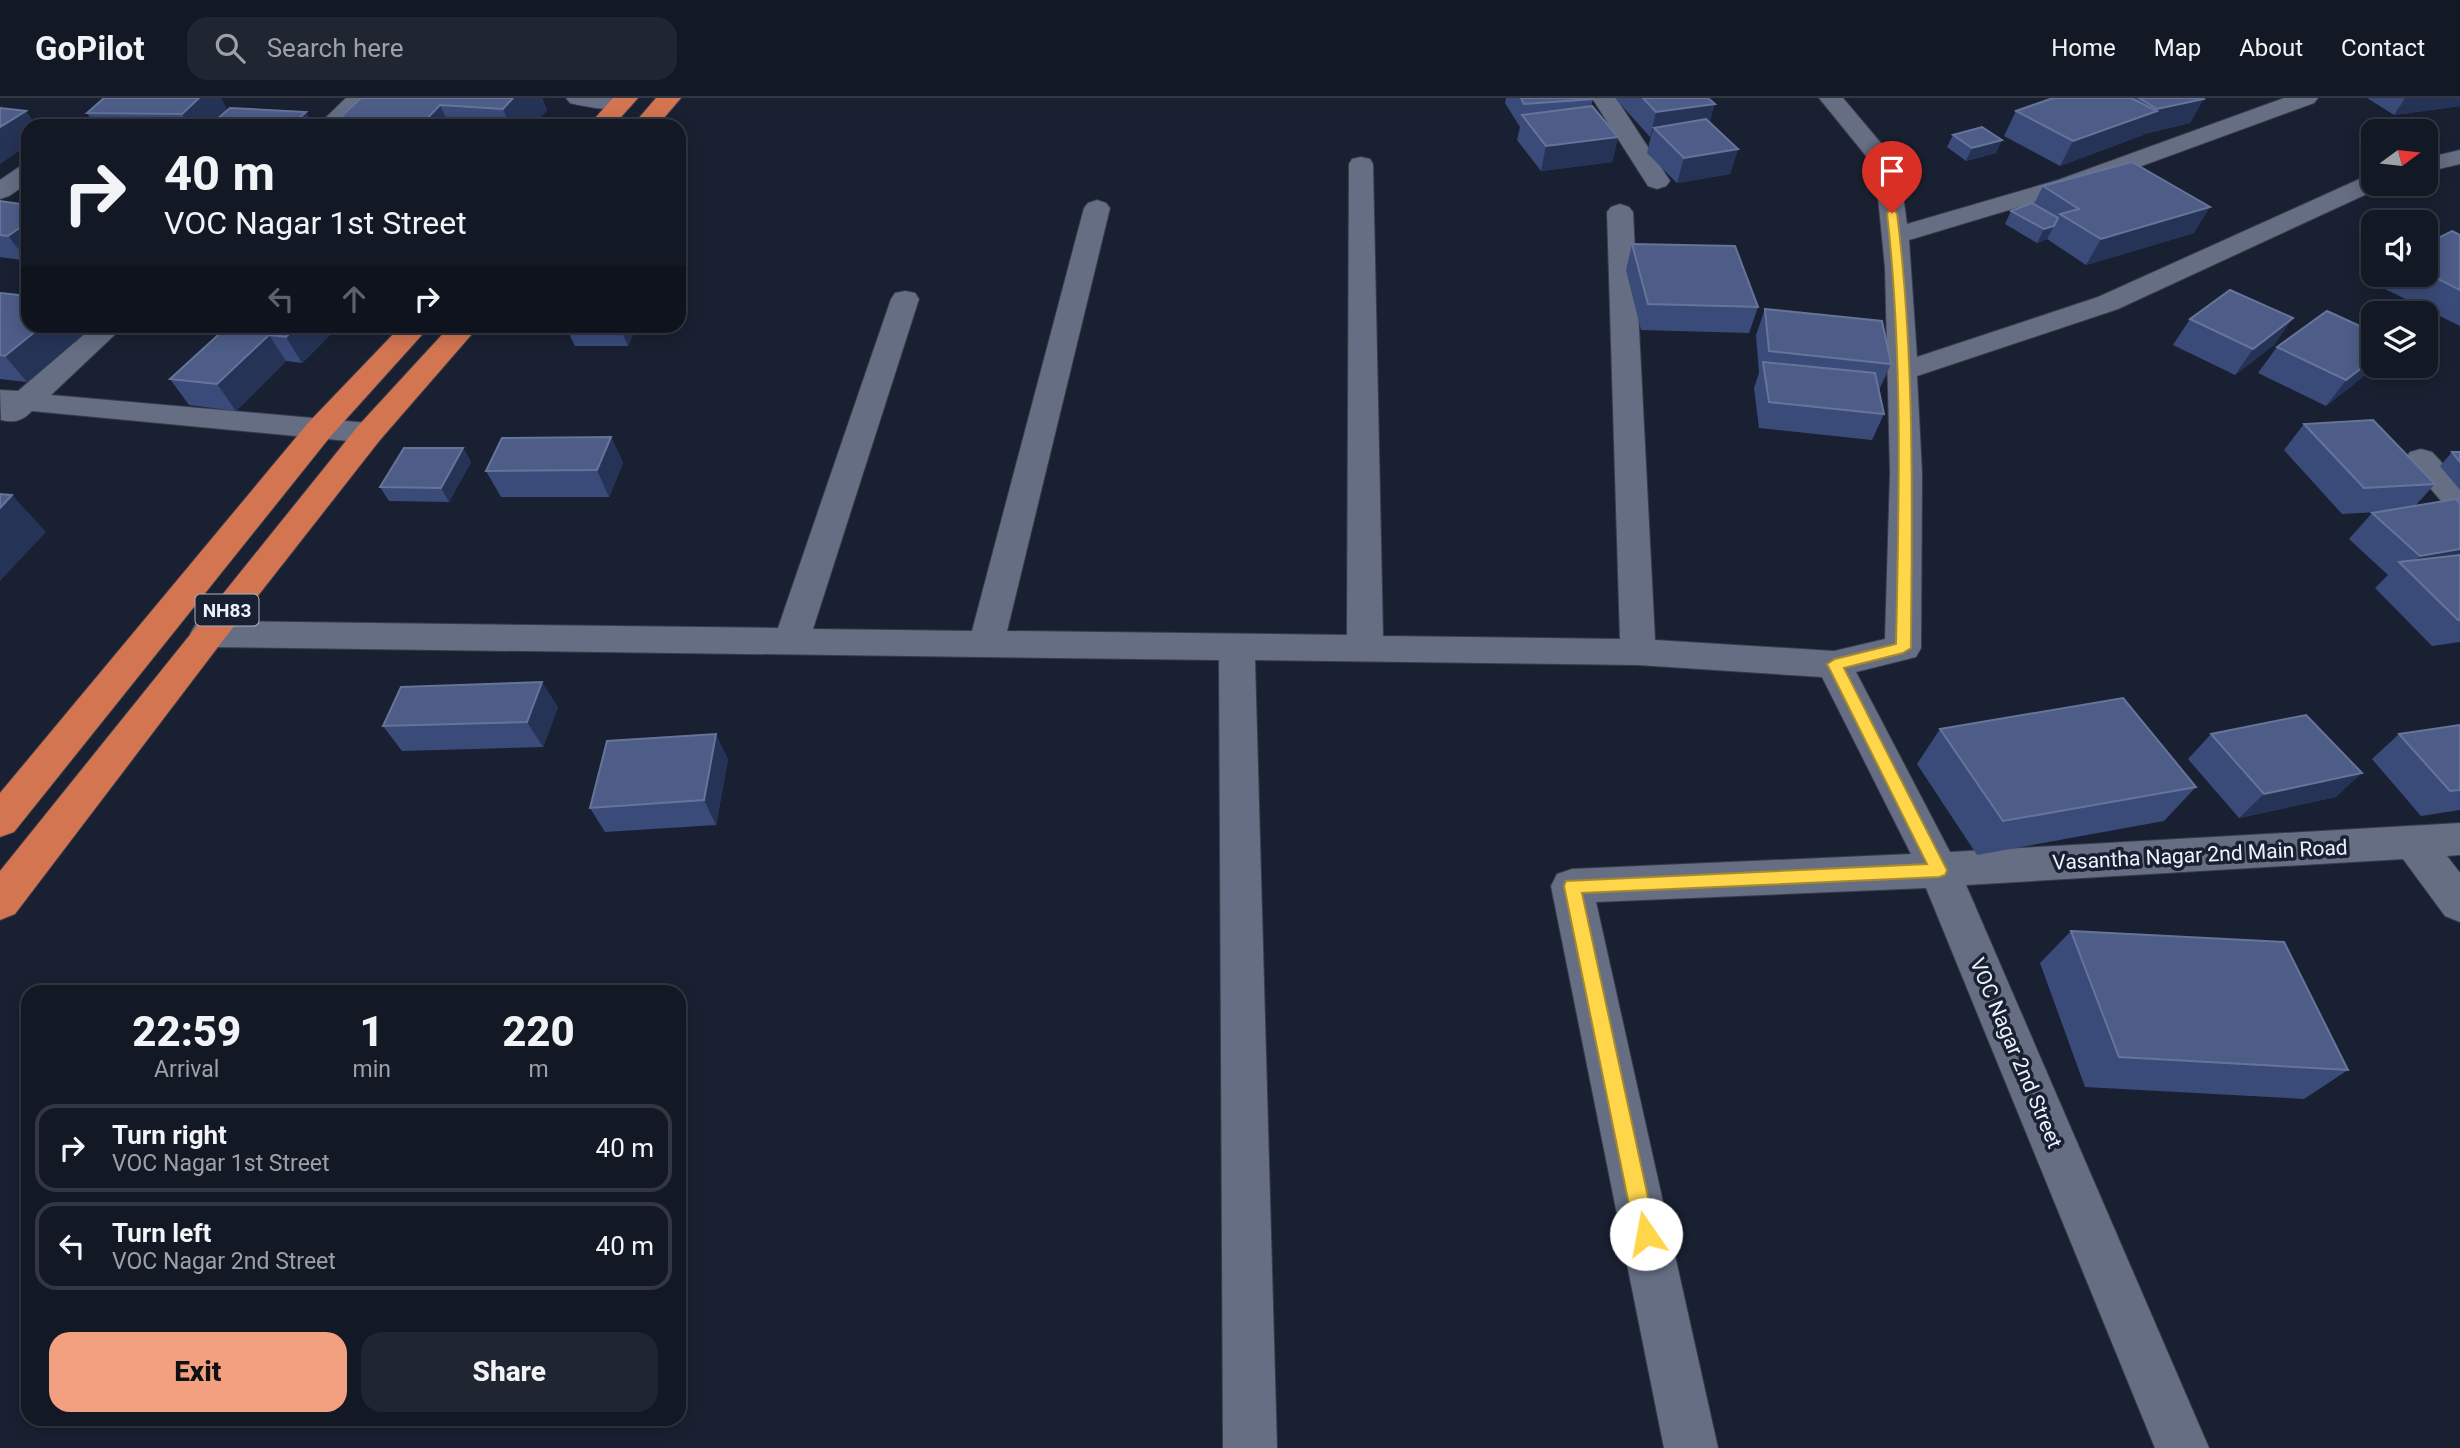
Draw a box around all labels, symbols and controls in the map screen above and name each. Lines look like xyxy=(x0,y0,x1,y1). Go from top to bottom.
search box xyxy=(187,17,677,80)
text: GoPilot xyxy=(35,29,145,68)
icon: search xyxy=(211,29,249,67)
text: Search here xyxy=(267,33,403,63)
text: Home xyxy=(2051,34,2116,62)
text: Map xyxy=(2154,34,2201,62)
text: About xyxy=(2239,34,2303,62)
text: Contact xyxy=(2341,34,2425,62)
north arrow xyxy=(2361,119,2438,196)
map controls xyxy=(2361,119,2438,378)
pin xyxy=(1862,141,1922,213)
text: 40 m xyxy=(164,145,275,202)
icon: right xyxy=(49,147,140,238)
icon: arrive xyxy=(1873,152,1911,190)
text: VOC Nagar 1st Street xyxy=(164,204,467,242)
button: sound xyxy=(2361,210,2438,287)
icon: left xyxy=(262,280,300,318)
icon: ahead xyxy=(335,280,373,318)
icon: right xyxy=(408,280,446,318)
button: layers xyxy=(2361,301,2438,378)
road number: NH83 xyxy=(196,594,258,625)
street label: Vasantha Nagar 2nd Main Road xyxy=(2052,835,2348,875)
street label: VOC Nagar 2nd Street xyxy=(1965,954,2067,1152)
text: 22:59 xyxy=(132,1007,241,1056)
text: 1 xyxy=(360,1007,384,1056)
text: 220 xyxy=(502,1007,575,1056)
text: Arrival xyxy=(154,1056,219,1083)
text: min xyxy=(352,1056,391,1083)
text: m xyxy=(528,1056,549,1083)
text: Turn right xyxy=(112,1120,227,1150)
icon: right xyxy=(53,1129,91,1167)
text: 40 m xyxy=(596,1133,654,1163)
text: VOC Nagar 1st Street xyxy=(112,1150,330,1177)
position arrow xyxy=(1609,1197,1683,1271)
text: Turn left xyxy=(112,1218,211,1248)
icon: left xyxy=(53,1227,91,1265)
text: 40 m xyxy=(596,1231,654,1261)
text: VOC Nagar 2nd Street xyxy=(112,1248,336,1275)
button: Exit xyxy=(49,1332,347,1412)
button: Share xyxy=(361,1332,658,1412)

